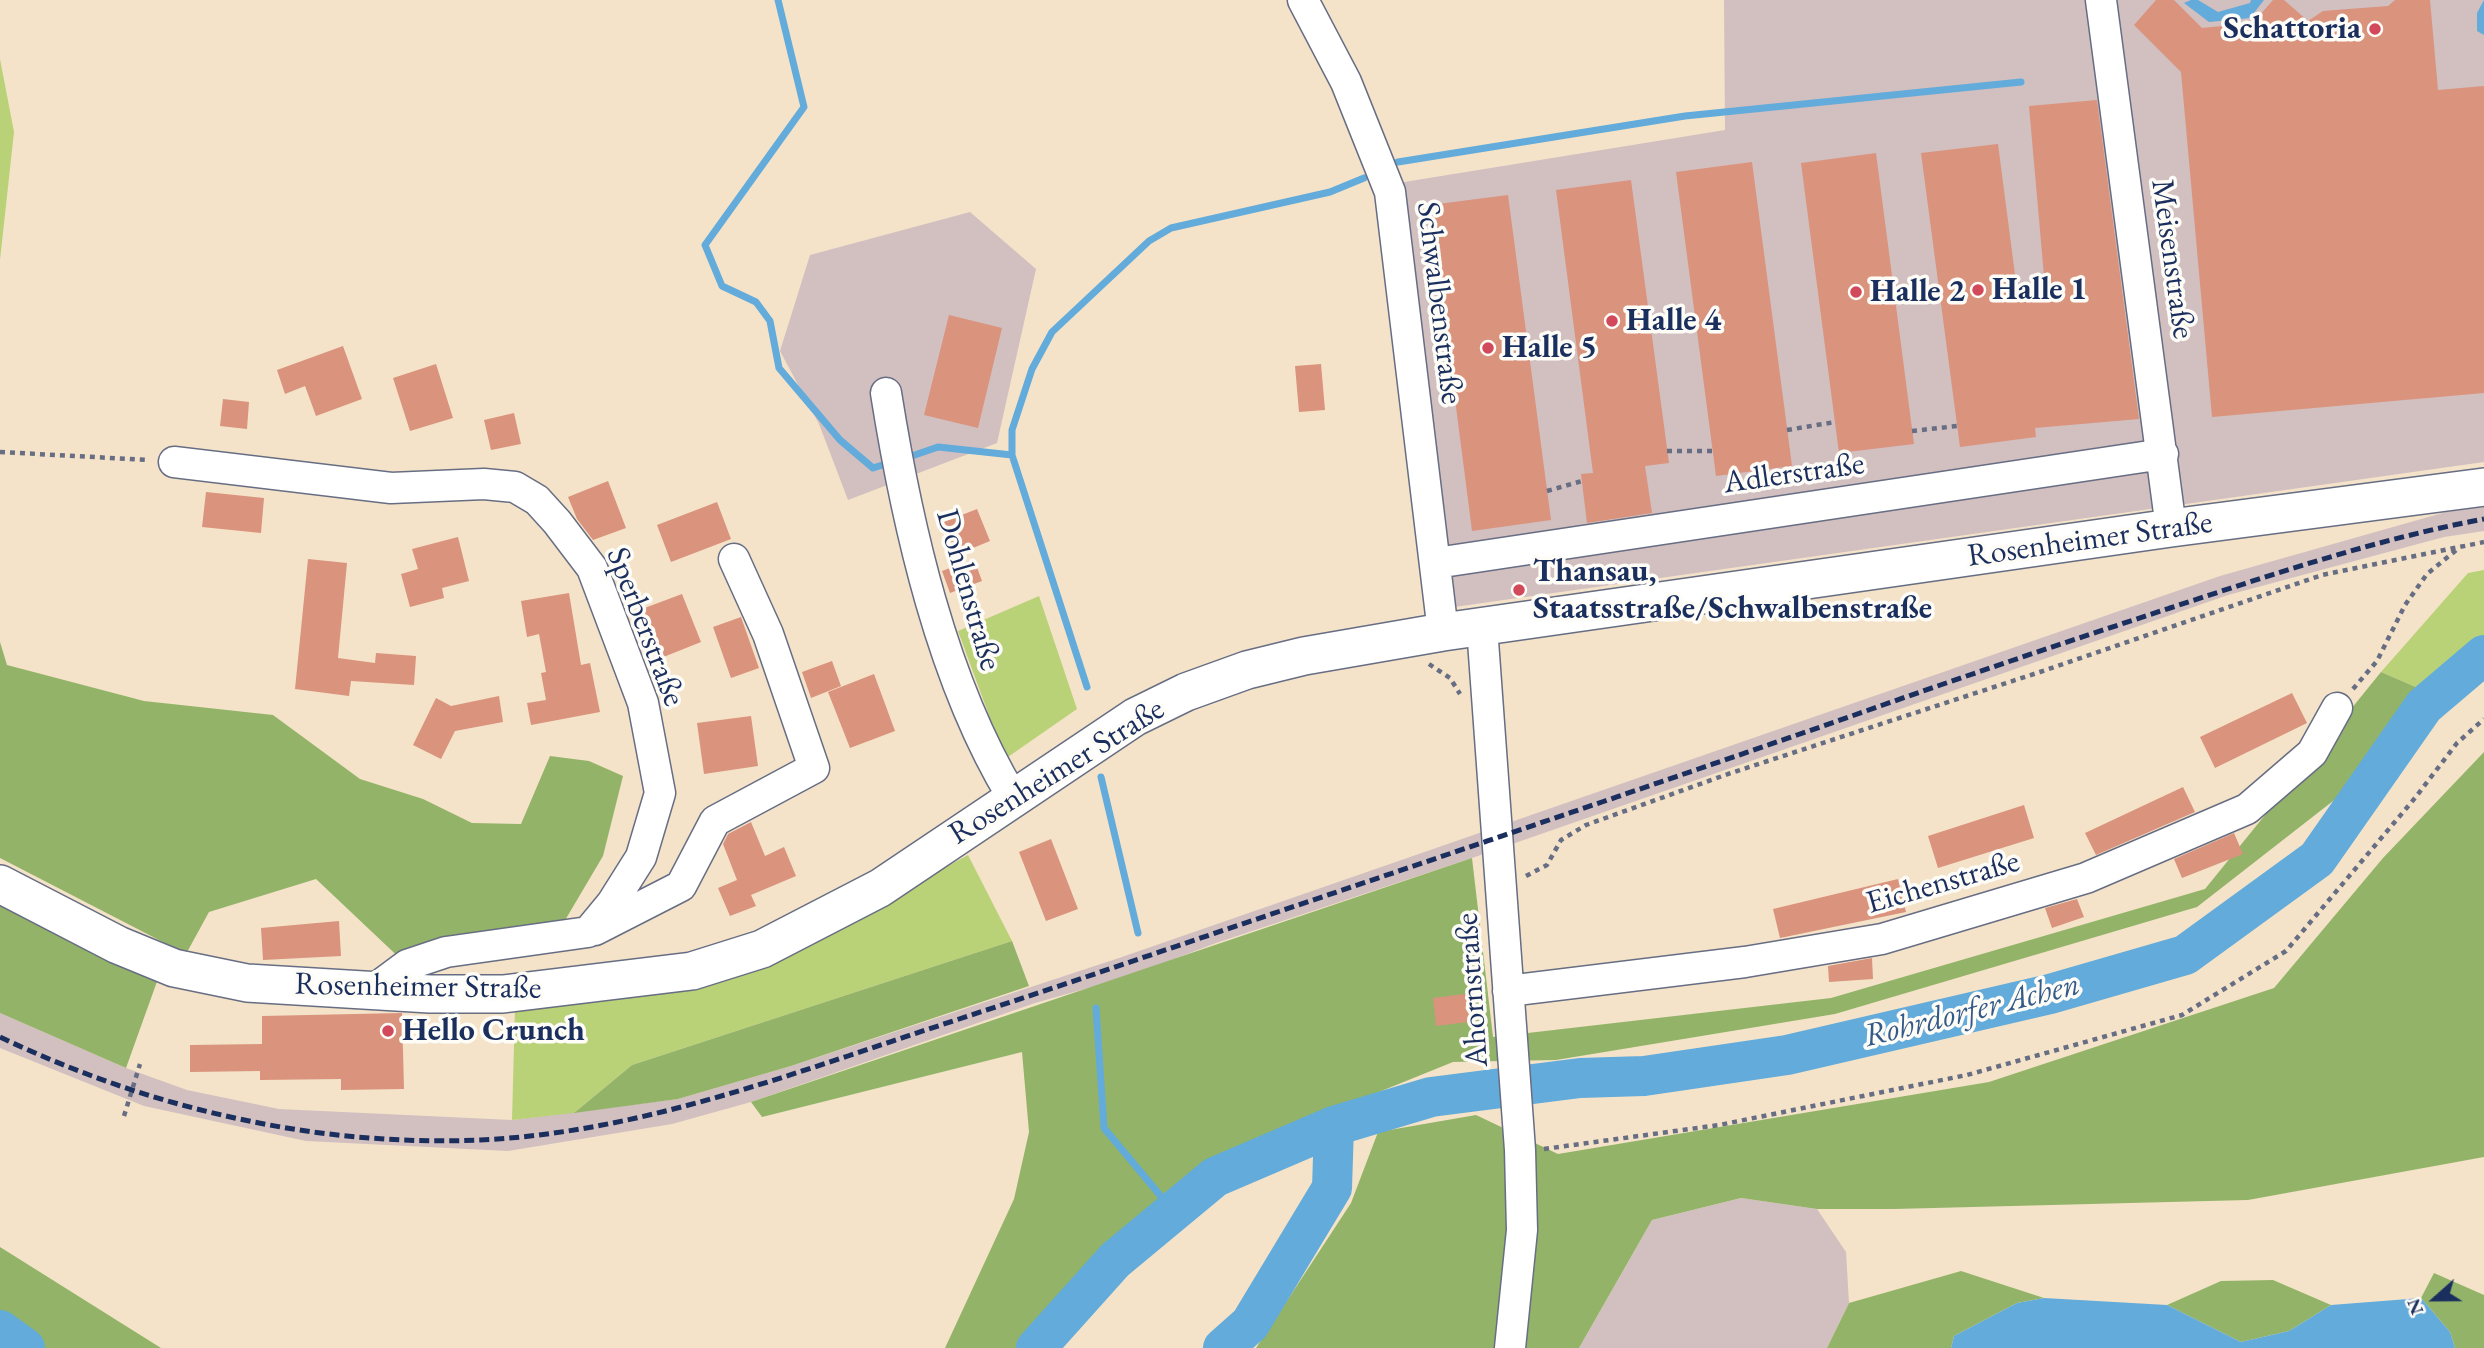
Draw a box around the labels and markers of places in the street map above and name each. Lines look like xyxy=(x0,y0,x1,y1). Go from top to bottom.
place label: Schattoria xyxy=(2223,10,2361,48)
marker: Schattoria xyxy=(2367,21,2383,37)
place label: Halle 1 xyxy=(1992,271,2087,309)
place label: Halle 2 xyxy=(1870,273,1965,311)
marker: Halle 1 xyxy=(1970,282,1986,298)
marker: Halle 2 xyxy=(1848,284,1864,300)
place label: Halle 4 xyxy=(1626,302,1721,340)
marker: Halle 4 xyxy=(1604,313,1620,329)
place label: Halle 5 xyxy=(1502,329,1597,367)
marker: Halle 5 xyxy=(1480,340,1496,356)
place label: Thansau, Staatsstraße/Schwalbenstraße xyxy=(1533,553,1932,628)
marker: Thansau, Staatsstraße/Schwalbenstraße xyxy=(1511,582,1527,598)
place label: Hello Crunch xyxy=(402,1012,585,1050)
marker: Hello Crunch xyxy=(380,1023,396,1039)

